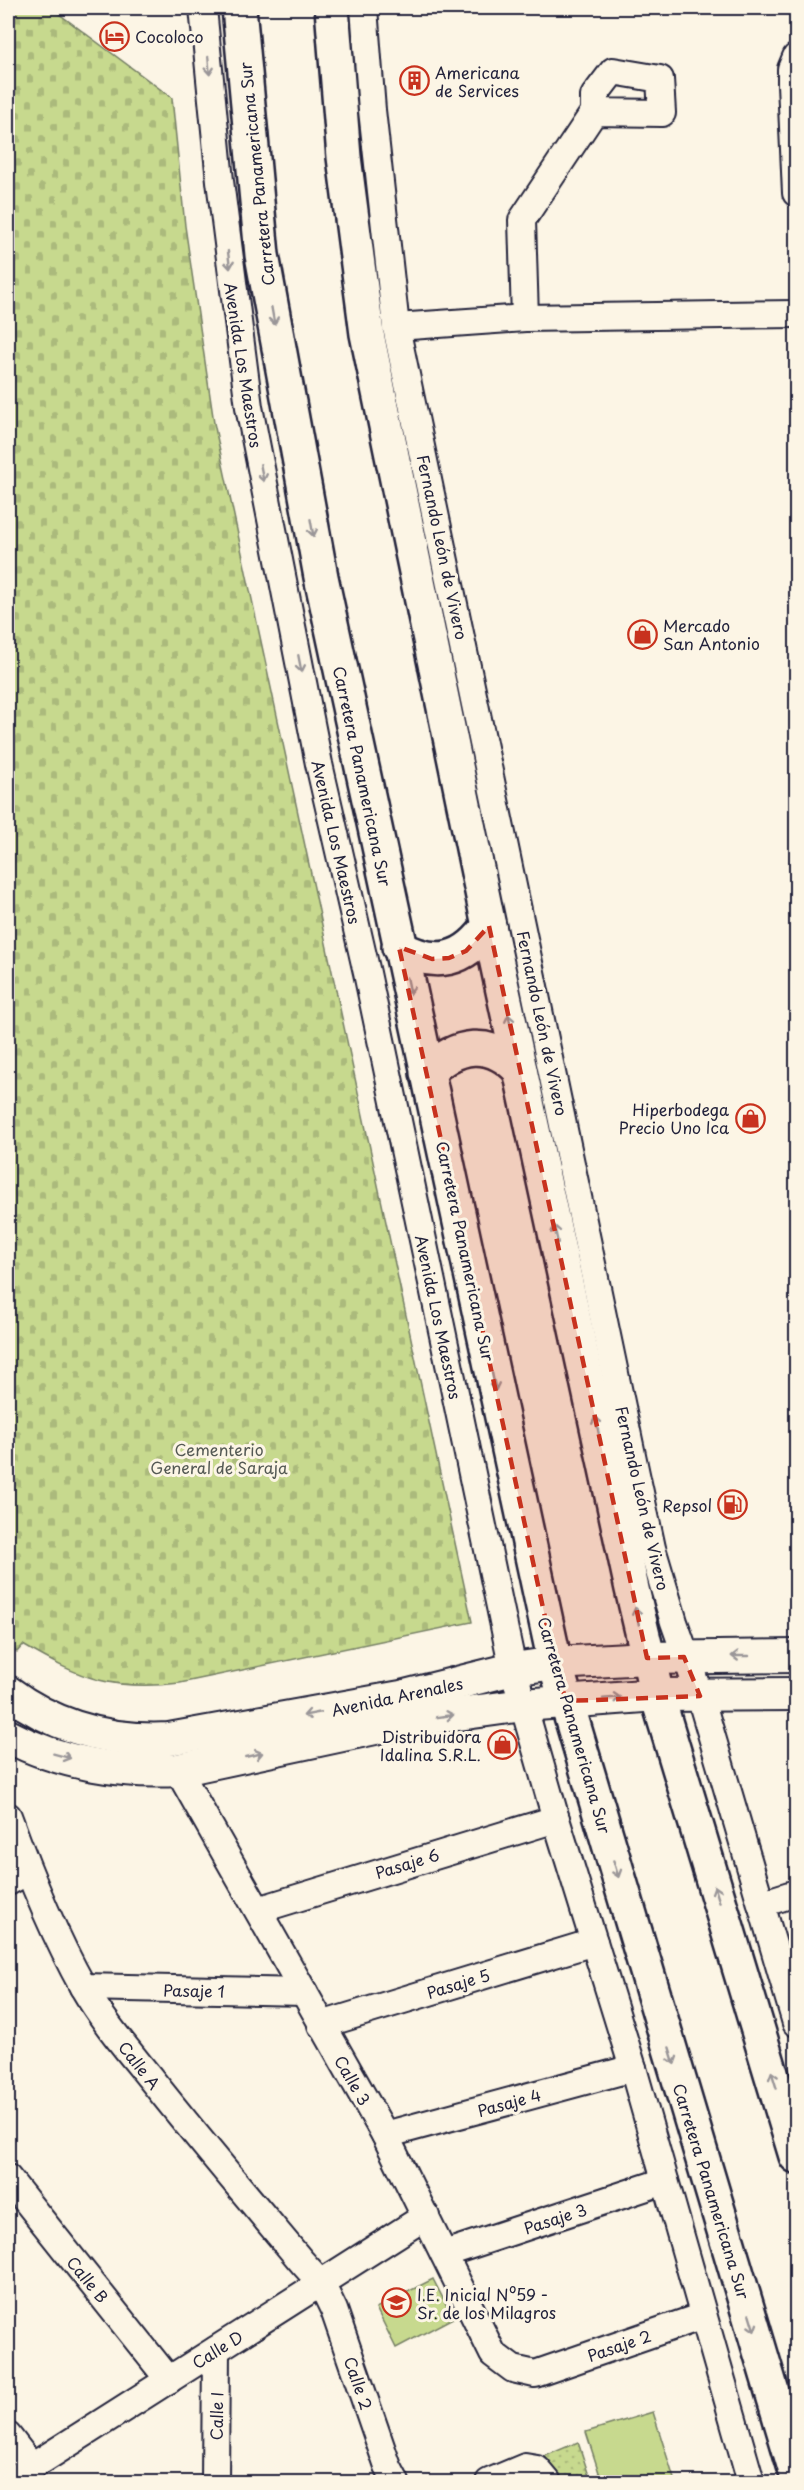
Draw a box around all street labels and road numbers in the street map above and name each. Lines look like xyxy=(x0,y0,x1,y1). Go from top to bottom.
street label: Carretera Panamericana Sur xyxy=(232,61,280,287)
street label: Avenida Los Maestros xyxy=(219,280,269,450)
street label: Fernando León de Vivero xyxy=(412,452,474,642)
street label: Carretera Panamericana Sur xyxy=(328,664,398,889)
street label: Avenida Los Maestros xyxy=(306,758,368,926)
street label: Fernando León de Vivero xyxy=(512,928,574,1118)
street label: Carretera Panamericana Sur xyxy=(431,1139,501,1364)
street label: Avenida Los Maestros xyxy=(410,1233,468,1401)
street label: Fernando León de Vivero xyxy=(610,1403,676,1593)
street label: Carretera Panamericana Sur xyxy=(533,1614,618,1837)
street label: Avenida Arenales xyxy=(329,1670,465,1722)
street label: Pasaje 6 xyxy=(372,1842,442,1884)
street label: Pasaje 5 xyxy=(423,1962,493,2004)
street label: Pasaje 1 xyxy=(163,1977,225,2003)
street label: Calle A xyxy=(113,2036,167,2094)
street label: Calle 3 xyxy=(329,2051,377,2109)
street label: Carretera Panamericana Sur xyxy=(668,2080,756,2302)
street label: Pasaje 4 xyxy=(475,2082,543,2122)
street label: Pasaje 3 xyxy=(520,2197,590,2239)
street label: Calle B xyxy=(62,2250,114,2308)
street label: Pasaje 2 xyxy=(584,2323,654,2367)
street label: Calle D xyxy=(187,2324,247,2374)
street label: Calle 2 xyxy=(339,2353,379,2413)
street label: Calle I xyxy=(204,2392,228,2440)

